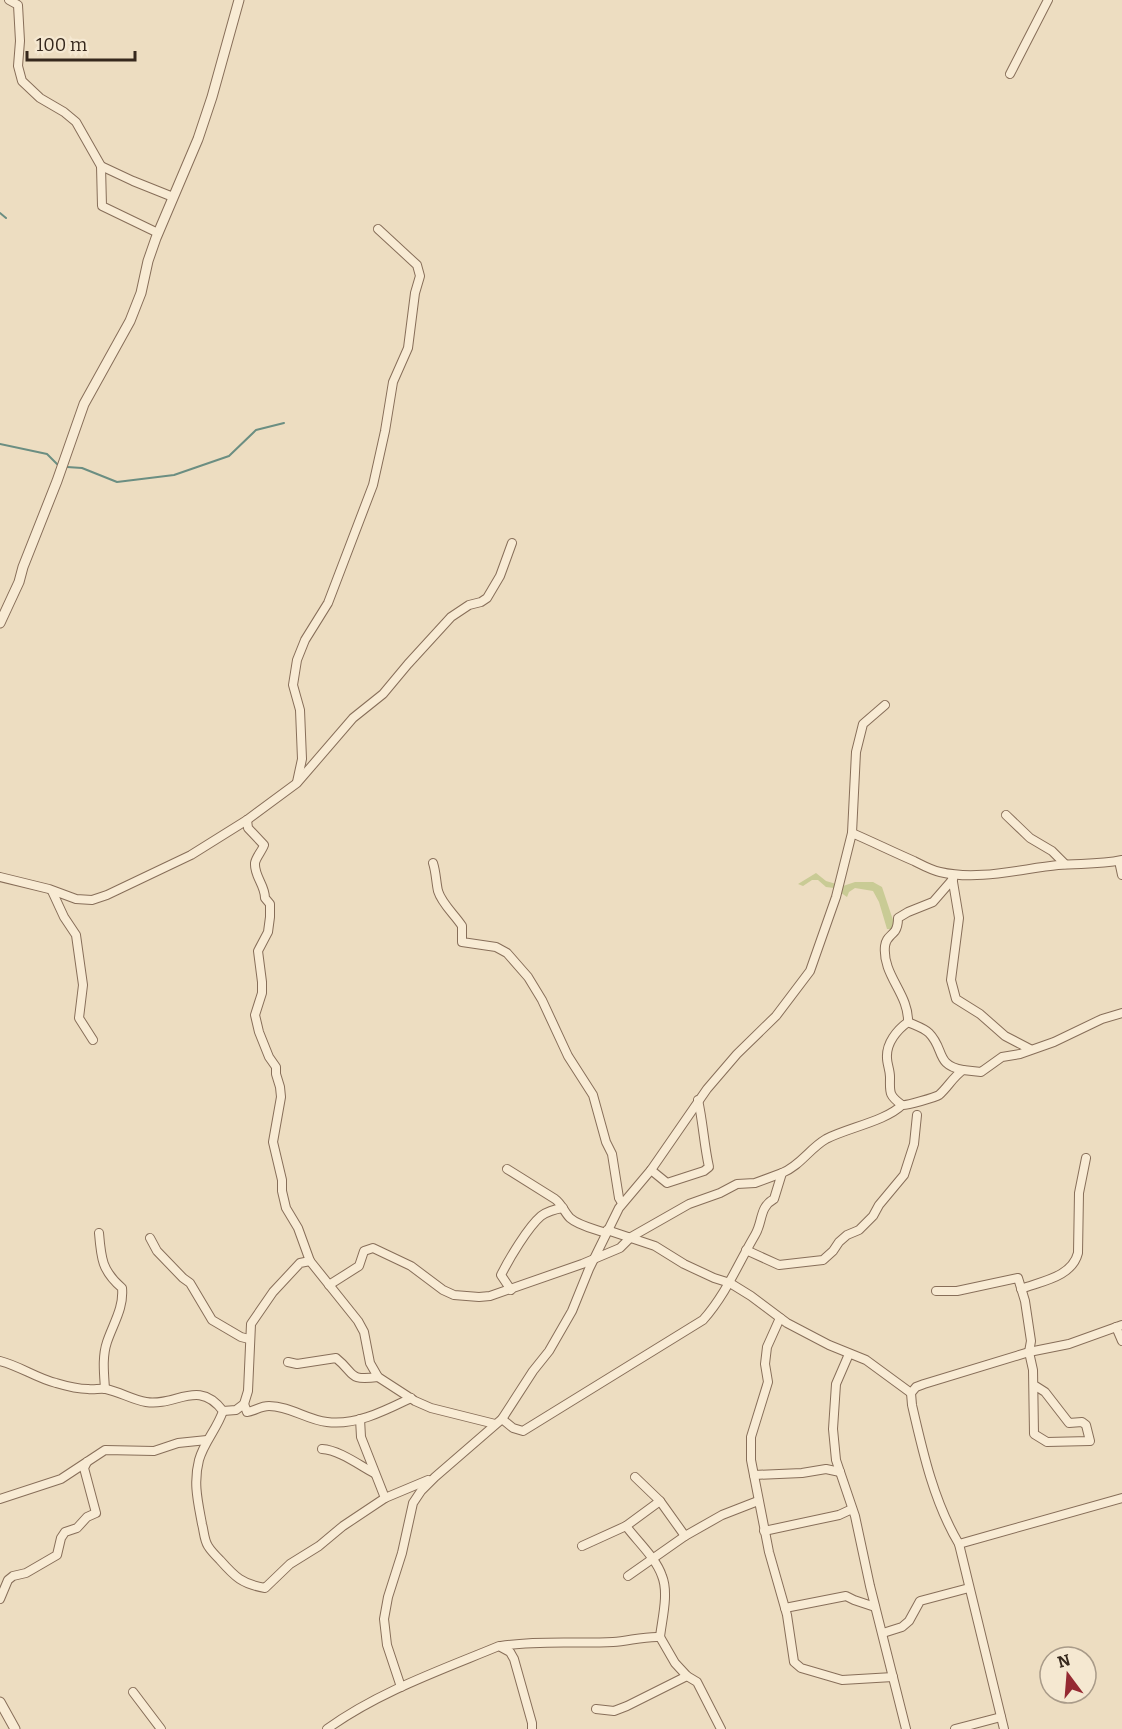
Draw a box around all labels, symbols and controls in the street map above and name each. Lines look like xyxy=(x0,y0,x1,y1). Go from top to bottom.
scale bar xyxy=(27,24,135,62)
text: 100 m xyxy=(36,34,87,56)
north arrow xyxy=(1038,1645,1098,1705)
text: N xyxy=(1055,1650,1073,1672)

